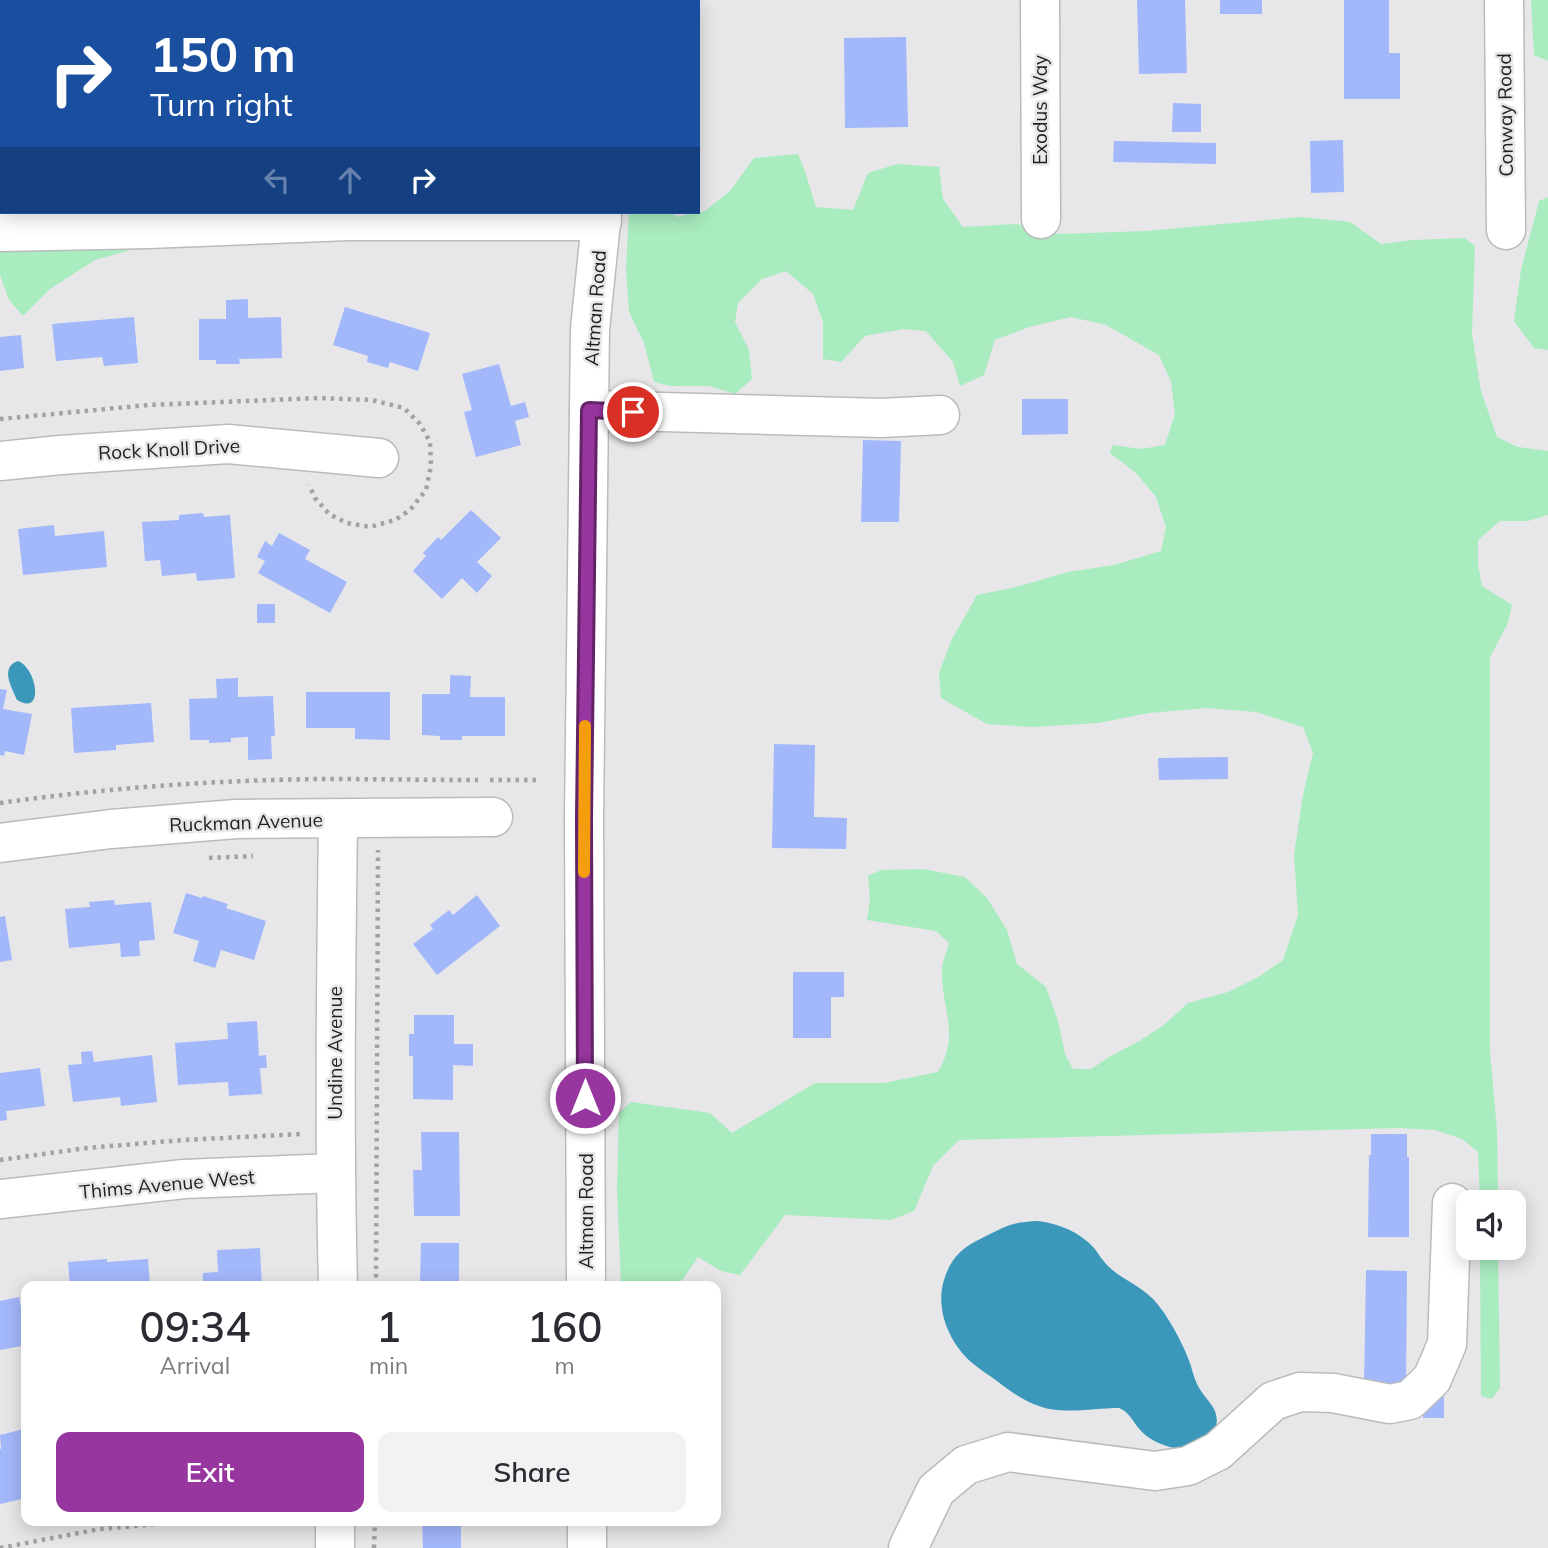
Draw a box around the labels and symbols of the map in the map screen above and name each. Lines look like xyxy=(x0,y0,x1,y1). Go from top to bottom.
street label: Conway Road xyxy=(1492,53,1518,177)
street label: Exodus Way xyxy=(1028,55,1052,165)
street label: Altman Road xyxy=(579,249,611,367)
pin xyxy=(603,382,663,442)
street label: Rock Knoll Drive xyxy=(98,433,240,465)
street label: Ruckman Avenue xyxy=(169,807,323,837)
street label: Undine Avenue xyxy=(323,986,347,1120)
position arrow xyxy=(548,1061,622,1135)
street label: Altman Road xyxy=(574,1153,598,1269)
street label: Thims Avenue West xyxy=(78,1164,256,1204)

